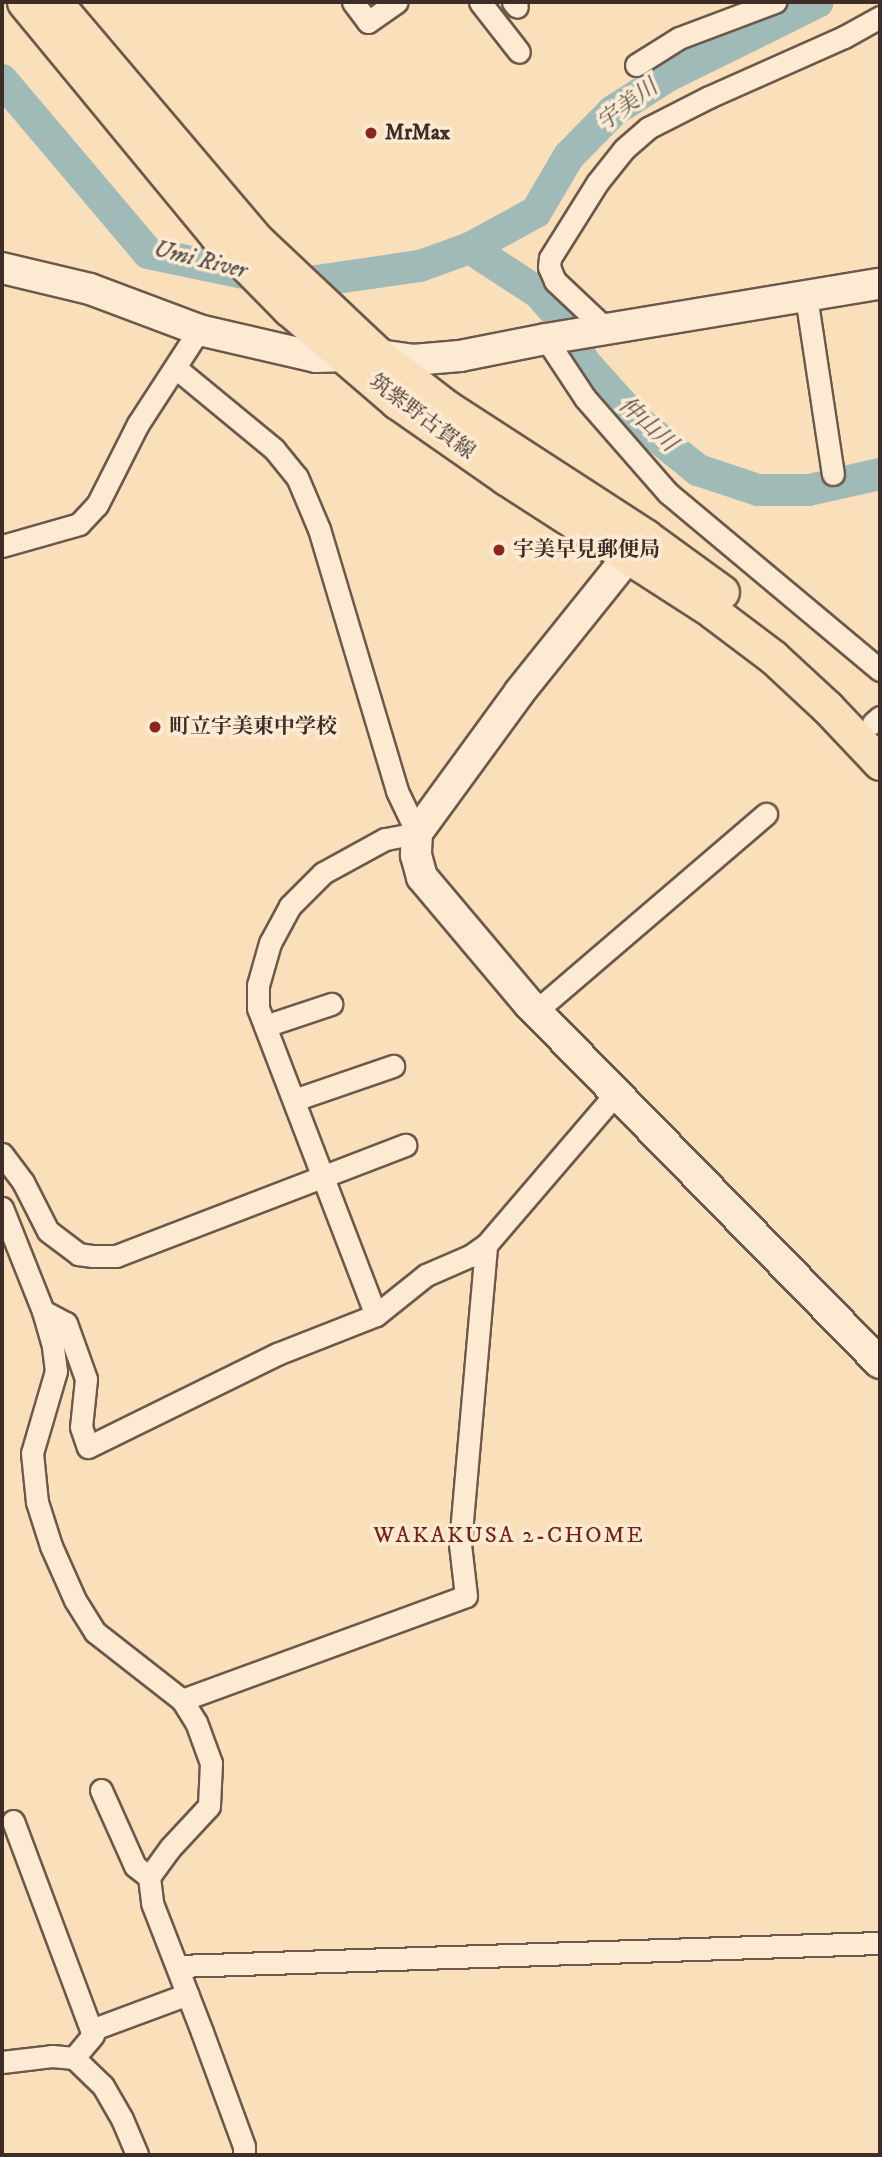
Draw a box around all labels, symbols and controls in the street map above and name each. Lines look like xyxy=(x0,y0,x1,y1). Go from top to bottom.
water label: 宇美川 xyxy=(592,74,664,138)
place label: MrMax xyxy=(385,120,450,146)
marker: MrMax xyxy=(363,125,379,141)
water label: Umi River xyxy=(151,236,249,286)
street label: 筑紫野古賀線 xyxy=(364,369,480,465)
water label: 仲山川 xyxy=(612,392,682,458)
place label: 宇美早見郵便局 xyxy=(513,537,660,563)
marker: 宇美早見郵便局 xyxy=(491,542,507,558)
place label: 町立宇美東中学校 xyxy=(169,714,337,740)
marker: 町立宇美東中学校 xyxy=(147,719,163,735)
district label: WAKAKUSA 2-CHOME xyxy=(375,1522,643,1550)

